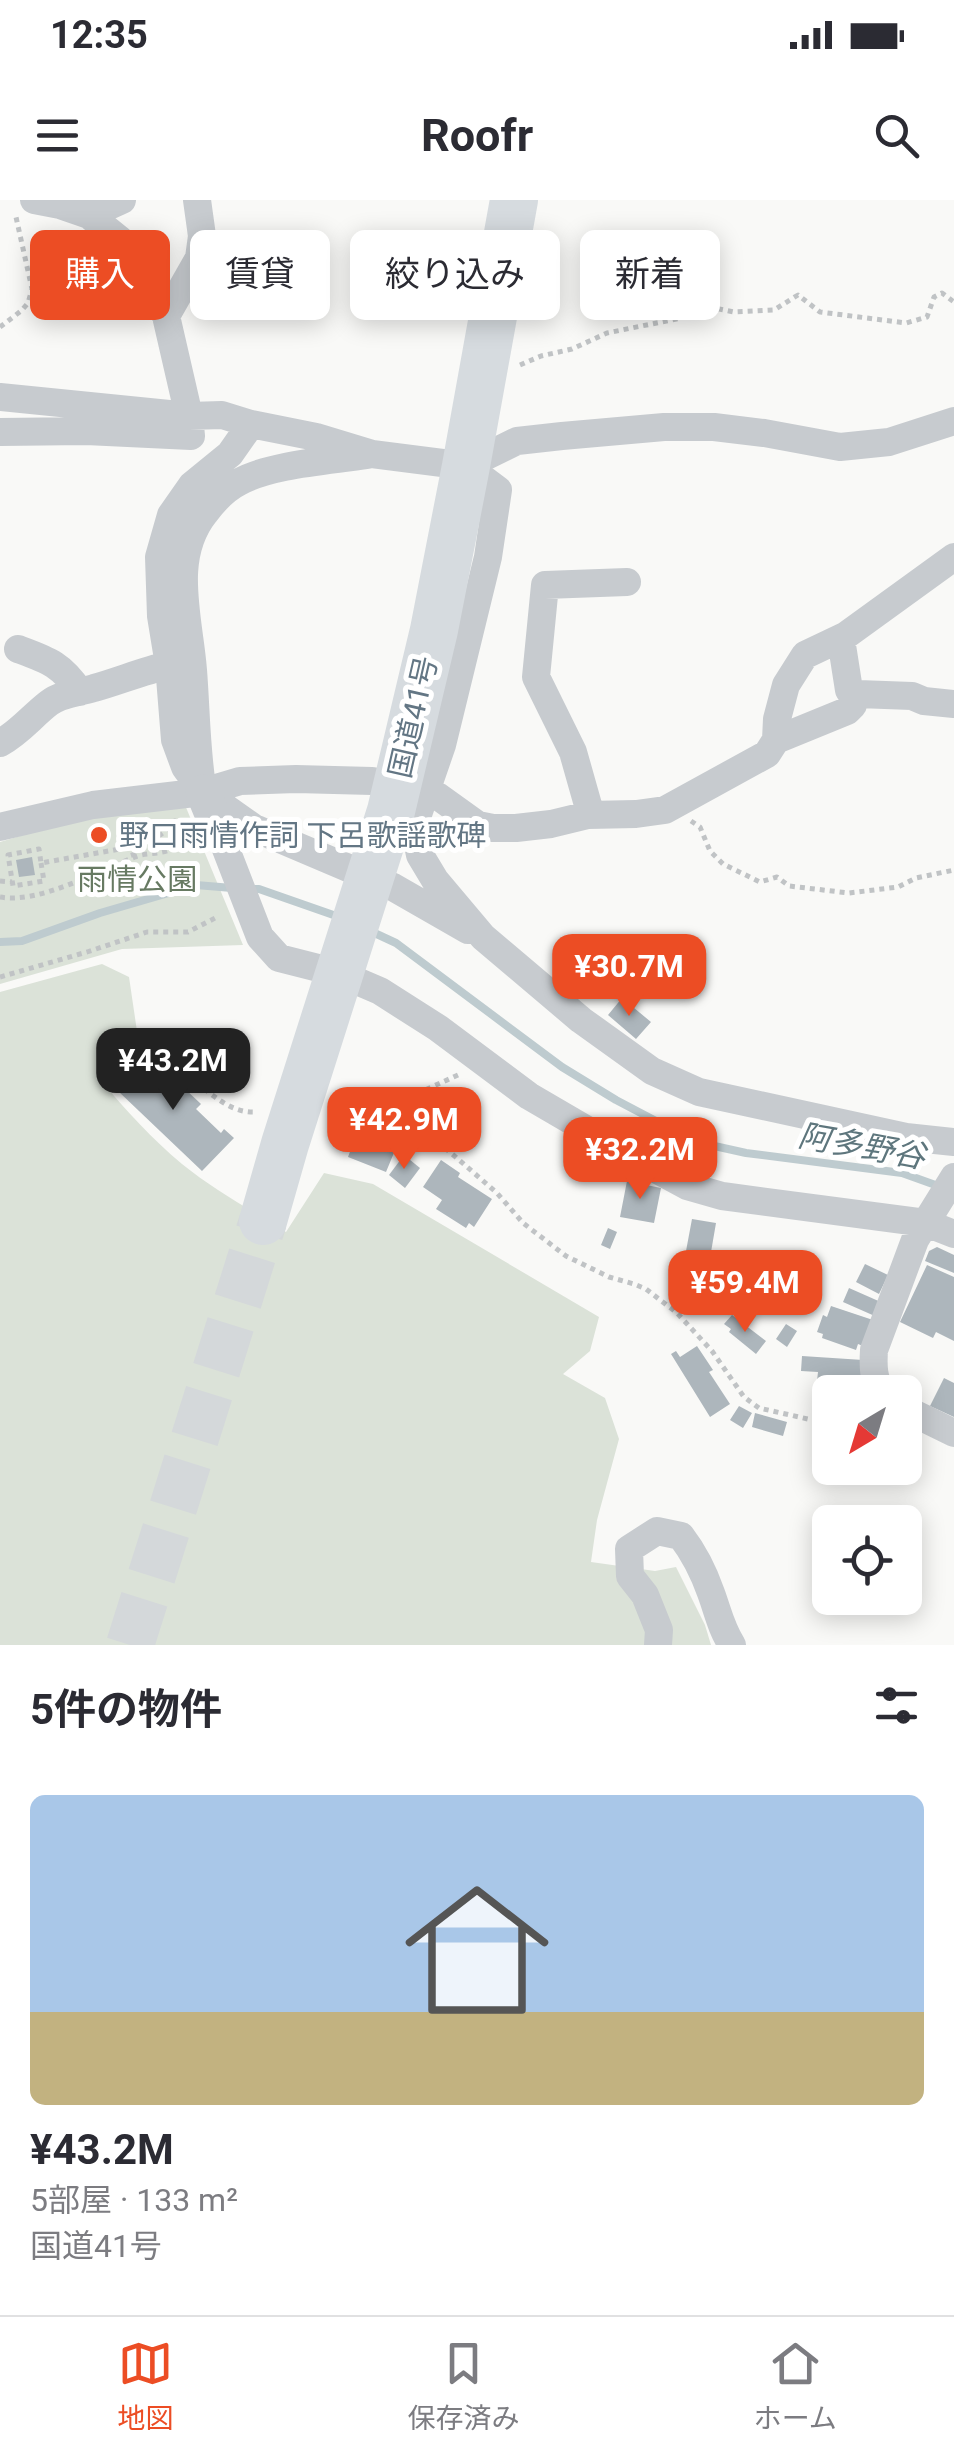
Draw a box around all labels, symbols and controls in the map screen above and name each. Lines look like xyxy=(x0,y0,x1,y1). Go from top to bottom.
text: 12:35 xyxy=(50,13,148,57)
icon: menu xyxy=(30,108,85,163)
icon: search xyxy=(869,108,924,163)
text: Roofr xyxy=(421,109,533,162)
chip: 購入 xyxy=(30,230,170,320)
chip: 賃貸 xyxy=(190,230,330,320)
chip: 絞り込み xyxy=(350,230,560,320)
chip: 新着 xyxy=(580,230,720,320)
street label: 国道41号 xyxy=(382,653,444,781)
place label: 野口雨情作詞 下呂歌謡歌碑 xyxy=(119,818,486,853)
marker: 野口雨情作詞 下呂歌謡歌碑 xyxy=(88,824,110,846)
park label: 雨情公園 xyxy=(77,862,197,897)
pin: ¥30.7M xyxy=(548,934,710,1019)
text: ¥30.7M xyxy=(574,947,684,985)
pin: ¥43.2M xyxy=(92,1028,254,1113)
text: ¥43.2M xyxy=(118,1041,228,1079)
pin: ¥42.9M xyxy=(323,1087,485,1172)
text: ¥42.9M xyxy=(349,1100,459,1138)
water label: 阿多野谷 xyxy=(796,1116,931,1176)
pin: ¥32.2M xyxy=(559,1117,721,1202)
text: ¥32.2M xyxy=(585,1130,695,1168)
pin: ¥59.4M xyxy=(664,1250,826,1335)
text: ¥59.4M xyxy=(690,1263,800,1301)
north arrow xyxy=(812,1375,922,1485)
map controls xyxy=(812,1375,922,1615)
button: locate xyxy=(812,1505,922,1615)
icon: filters xyxy=(869,1678,924,1733)
text: 5件の物件 xyxy=(30,1685,222,1734)
icon: home xyxy=(387,1860,567,2040)
text: ¥43.2M xyxy=(30,2125,174,2174)
text: 5部屋 · 133 m² xyxy=(30,2181,238,2219)
text: 国道41号 xyxy=(30,2227,162,2265)
tab: 地図 xyxy=(117,2336,173,2436)
tab: 保存済み xyxy=(407,2336,519,2436)
tab: ホーム xyxy=(754,2336,837,2436)

